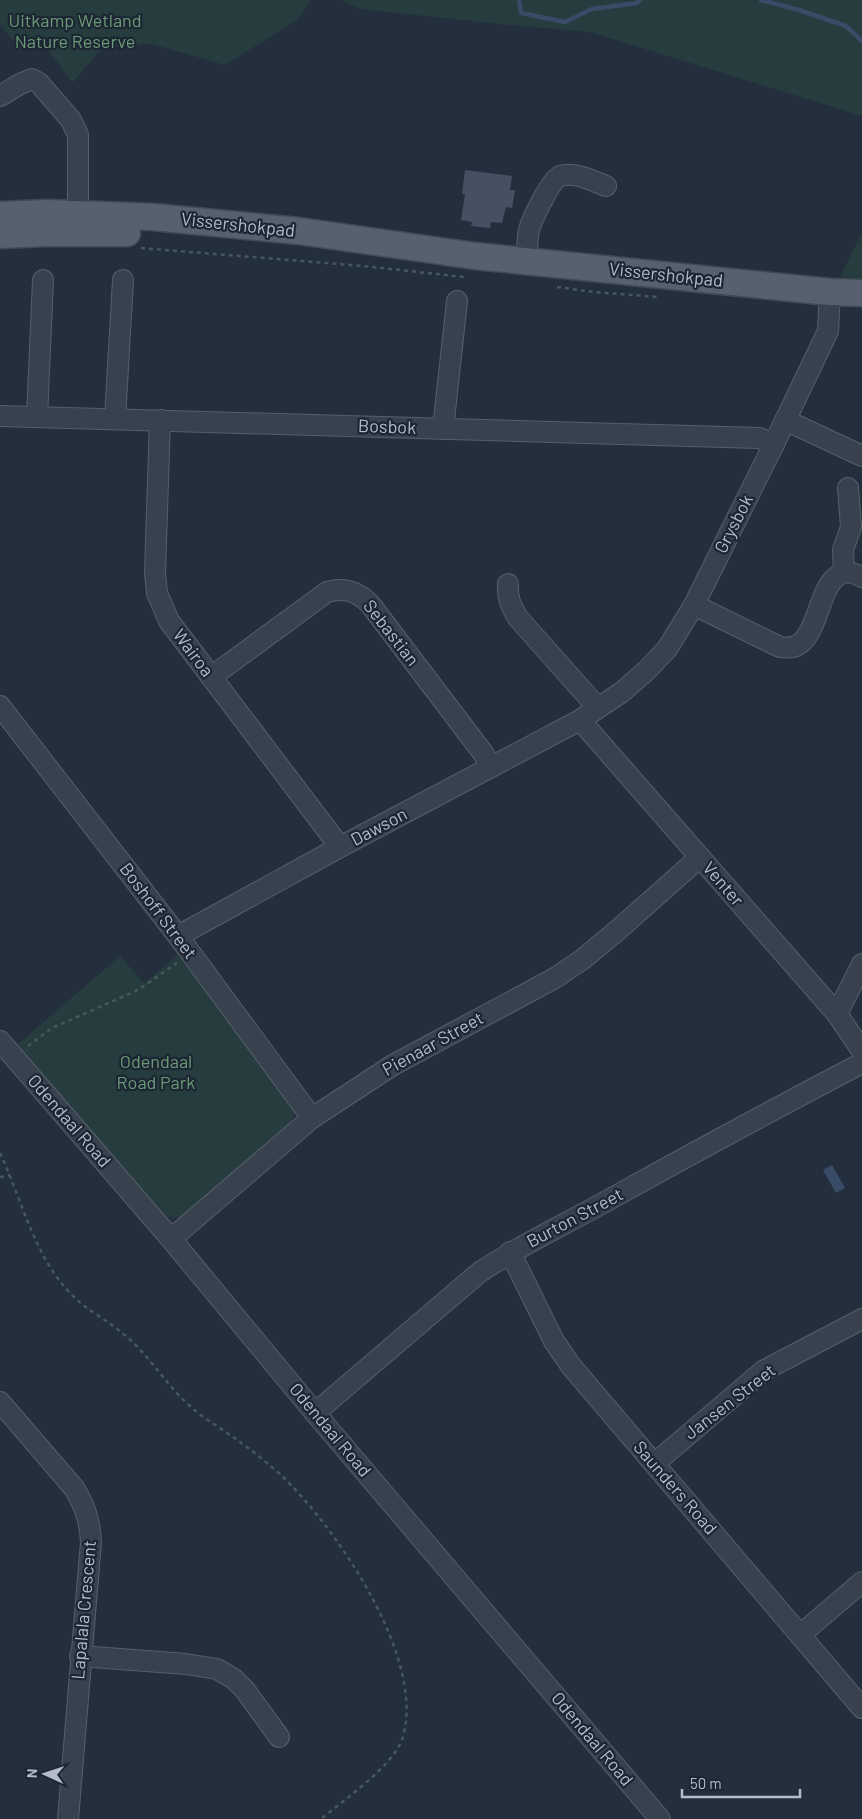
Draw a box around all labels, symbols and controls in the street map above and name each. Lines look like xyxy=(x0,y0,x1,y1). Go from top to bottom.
park label: Uitkamp Wetland Nature Reserve xyxy=(9,9,141,52)
street label: Vissershokpad xyxy=(180,207,296,241)
street label: Vissershokpad xyxy=(608,257,724,291)
street label: Bosbok xyxy=(358,414,417,438)
street label: Grysbok xyxy=(709,490,757,557)
street label: Sebastian xyxy=(359,595,424,670)
street label: Wairoa xyxy=(169,624,219,681)
street label: Dawson xyxy=(347,802,410,850)
street label: Venter xyxy=(699,857,749,910)
street label: Boshoff Street xyxy=(116,858,202,963)
street label: Pienaar Street xyxy=(378,1006,487,1080)
park label: Odendaal Road Park xyxy=(117,1050,195,1093)
street label: Odendaal Road xyxy=(23,1069,116,1171)
street label: Burton Street xyxy=(523,1183,627,1252)
street label: Jansen Street xyxy=(679,1359,779,1444)
street label: Odendaal Road xyxy=(285,1378,376,1481)
street label: Saunders Road xyxy=(629,1436,722,1539)
street label: Lapalala Crescent xyxy=(66,1539,100,1680)
street label: Odendaal Road xyxy=(547,1687,638,1790)
north arrow xyxy=(20,1749,70,1799)
scale bar xyxy=(682,1766,800,1798)
text: N xyxy=(23,1768,40,1778)
text: 50 m xyxy=(690,1774,722,1792)

